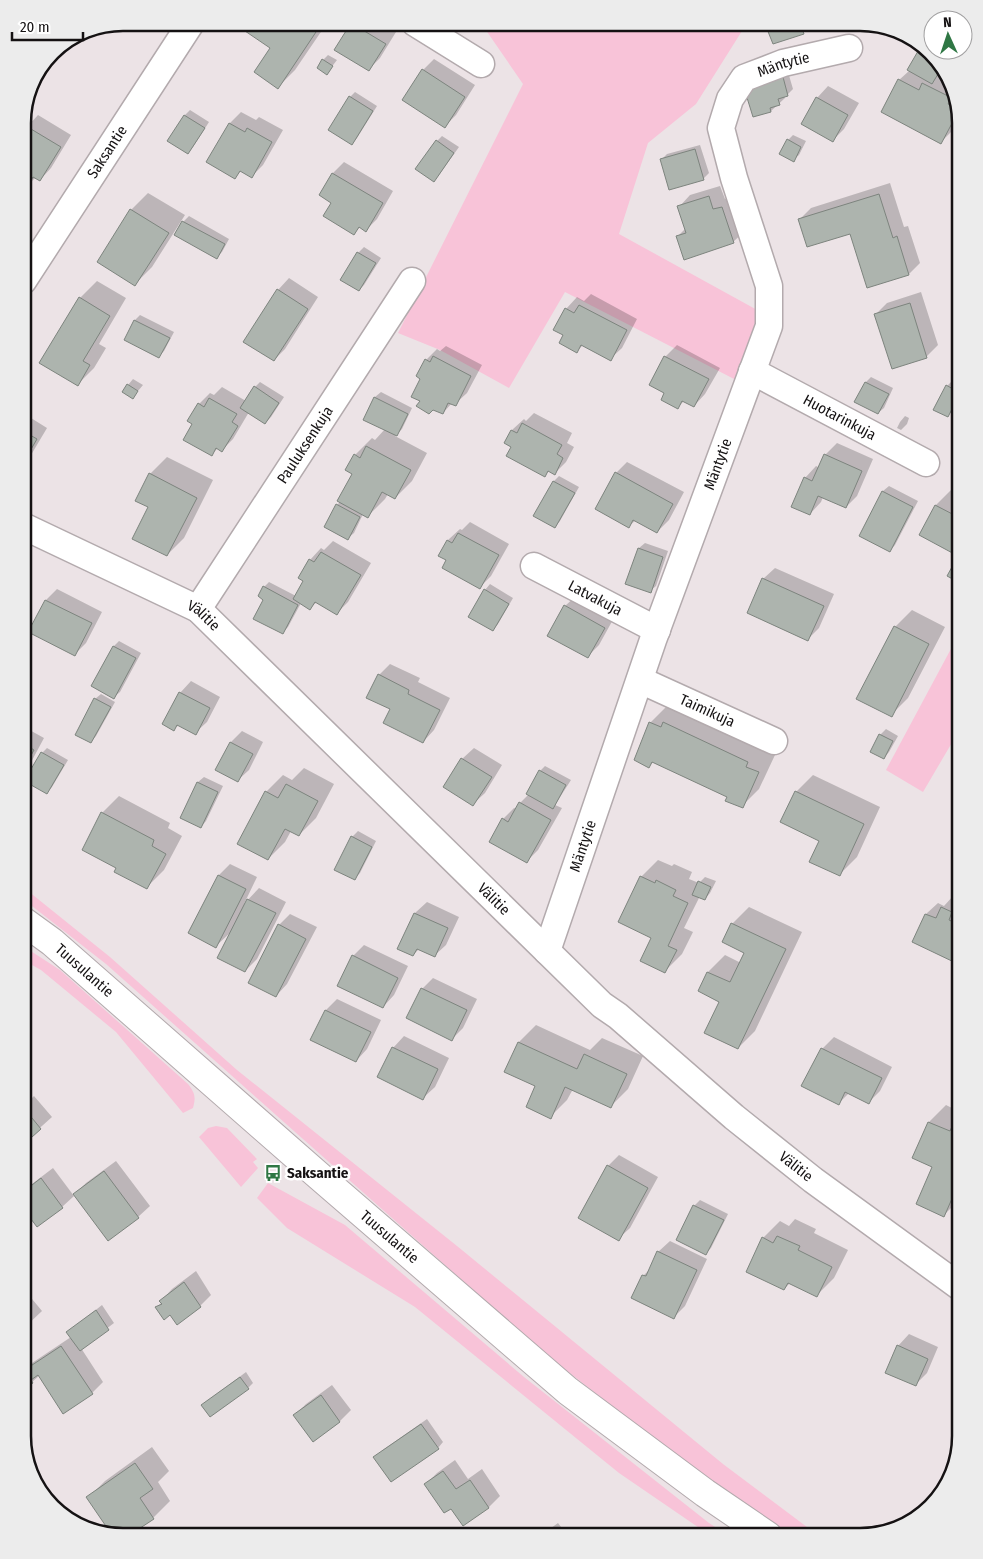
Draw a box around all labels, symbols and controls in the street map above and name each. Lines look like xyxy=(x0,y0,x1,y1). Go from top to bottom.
scale bar xyxy=(12,10,84,42)
north arrow xyxy=(923,10,973,60)
text: N xyxy=(943,14,952,31)
text: 20 m xyxy=(20,18,50,36)
street label: Mäntytie xyxy=(755,48,811,81)
street label: Saksantie xyxy=(83,122,131,182)
street label: Huotarinkuja xyxy=(800,391,879,444)
street label: Pauluksenkuja xyxy=(273,403,337,487)
street label: Mäntytie xyxy=(700,436,736,492)
street label: Latvakuja xyxy=(565,576,625,619)
street label: Välitie xyxy=(184,596,224,635)
street label: Taimikuja xyxy=(677,690,738,731)
street label: Mäntytie xyxy=(566,818,600,874)
street label: Välitie xyxy=(474,879,514,919)
street label: Tuusulantie xyxy=(52,940,117,1001)
street label: Välitie xyxy=(776,1148,817,1185)
bus stop icon: Saksantie xyxy=(263,1163,283,1183)
place label: Saksantie xyxy=(287,1164,349,1182)
street label: Tuusulantie xyxy=(357,1207,422,1267)

